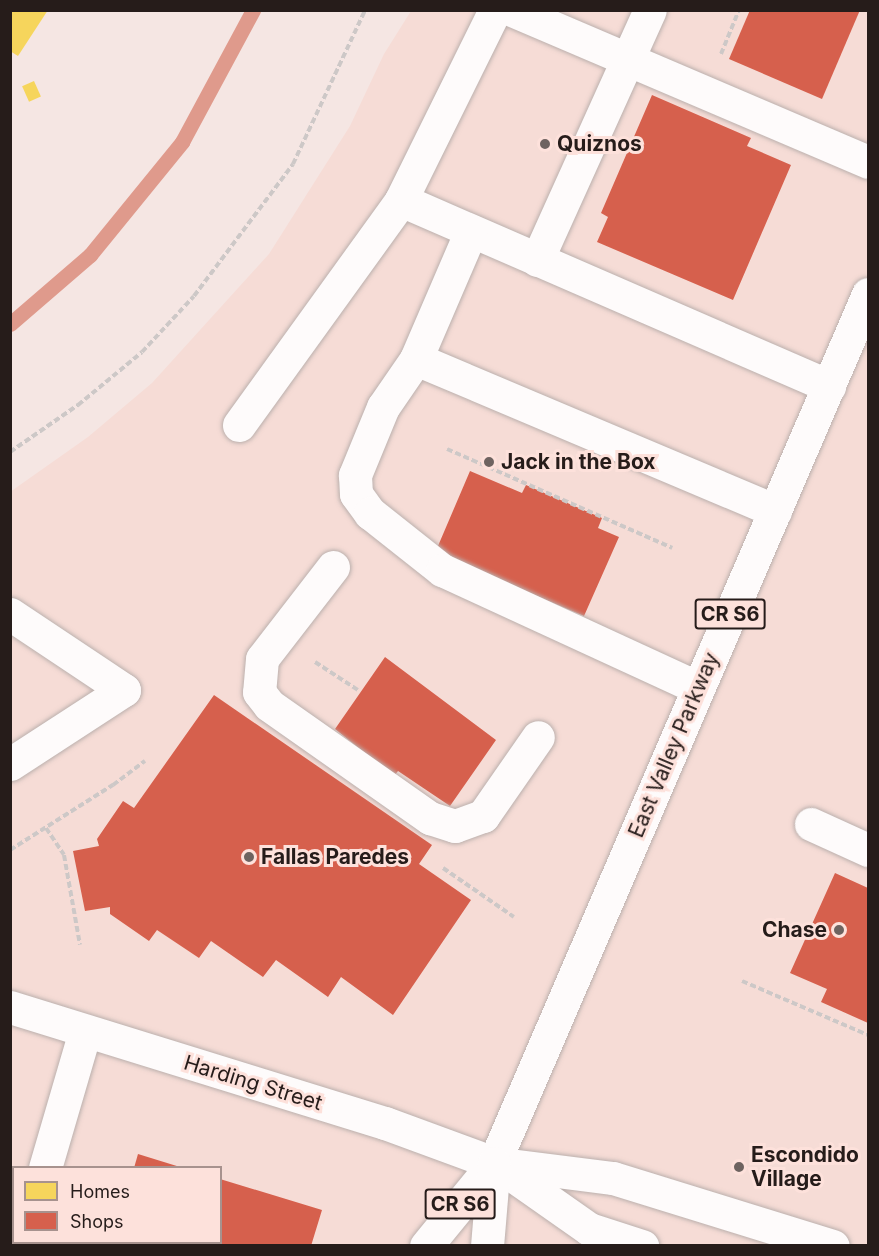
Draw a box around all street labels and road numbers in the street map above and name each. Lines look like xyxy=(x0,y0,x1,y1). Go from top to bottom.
road number: CR S6 xyxy=(694,597,766,631)
street label: East Valley Parkway xyxy=(624,649,724,841)
street label: Harding Street xyxy=(181,1050,325,1116)
road number: CR S6 xyxy=(424,1187,496,1221)

